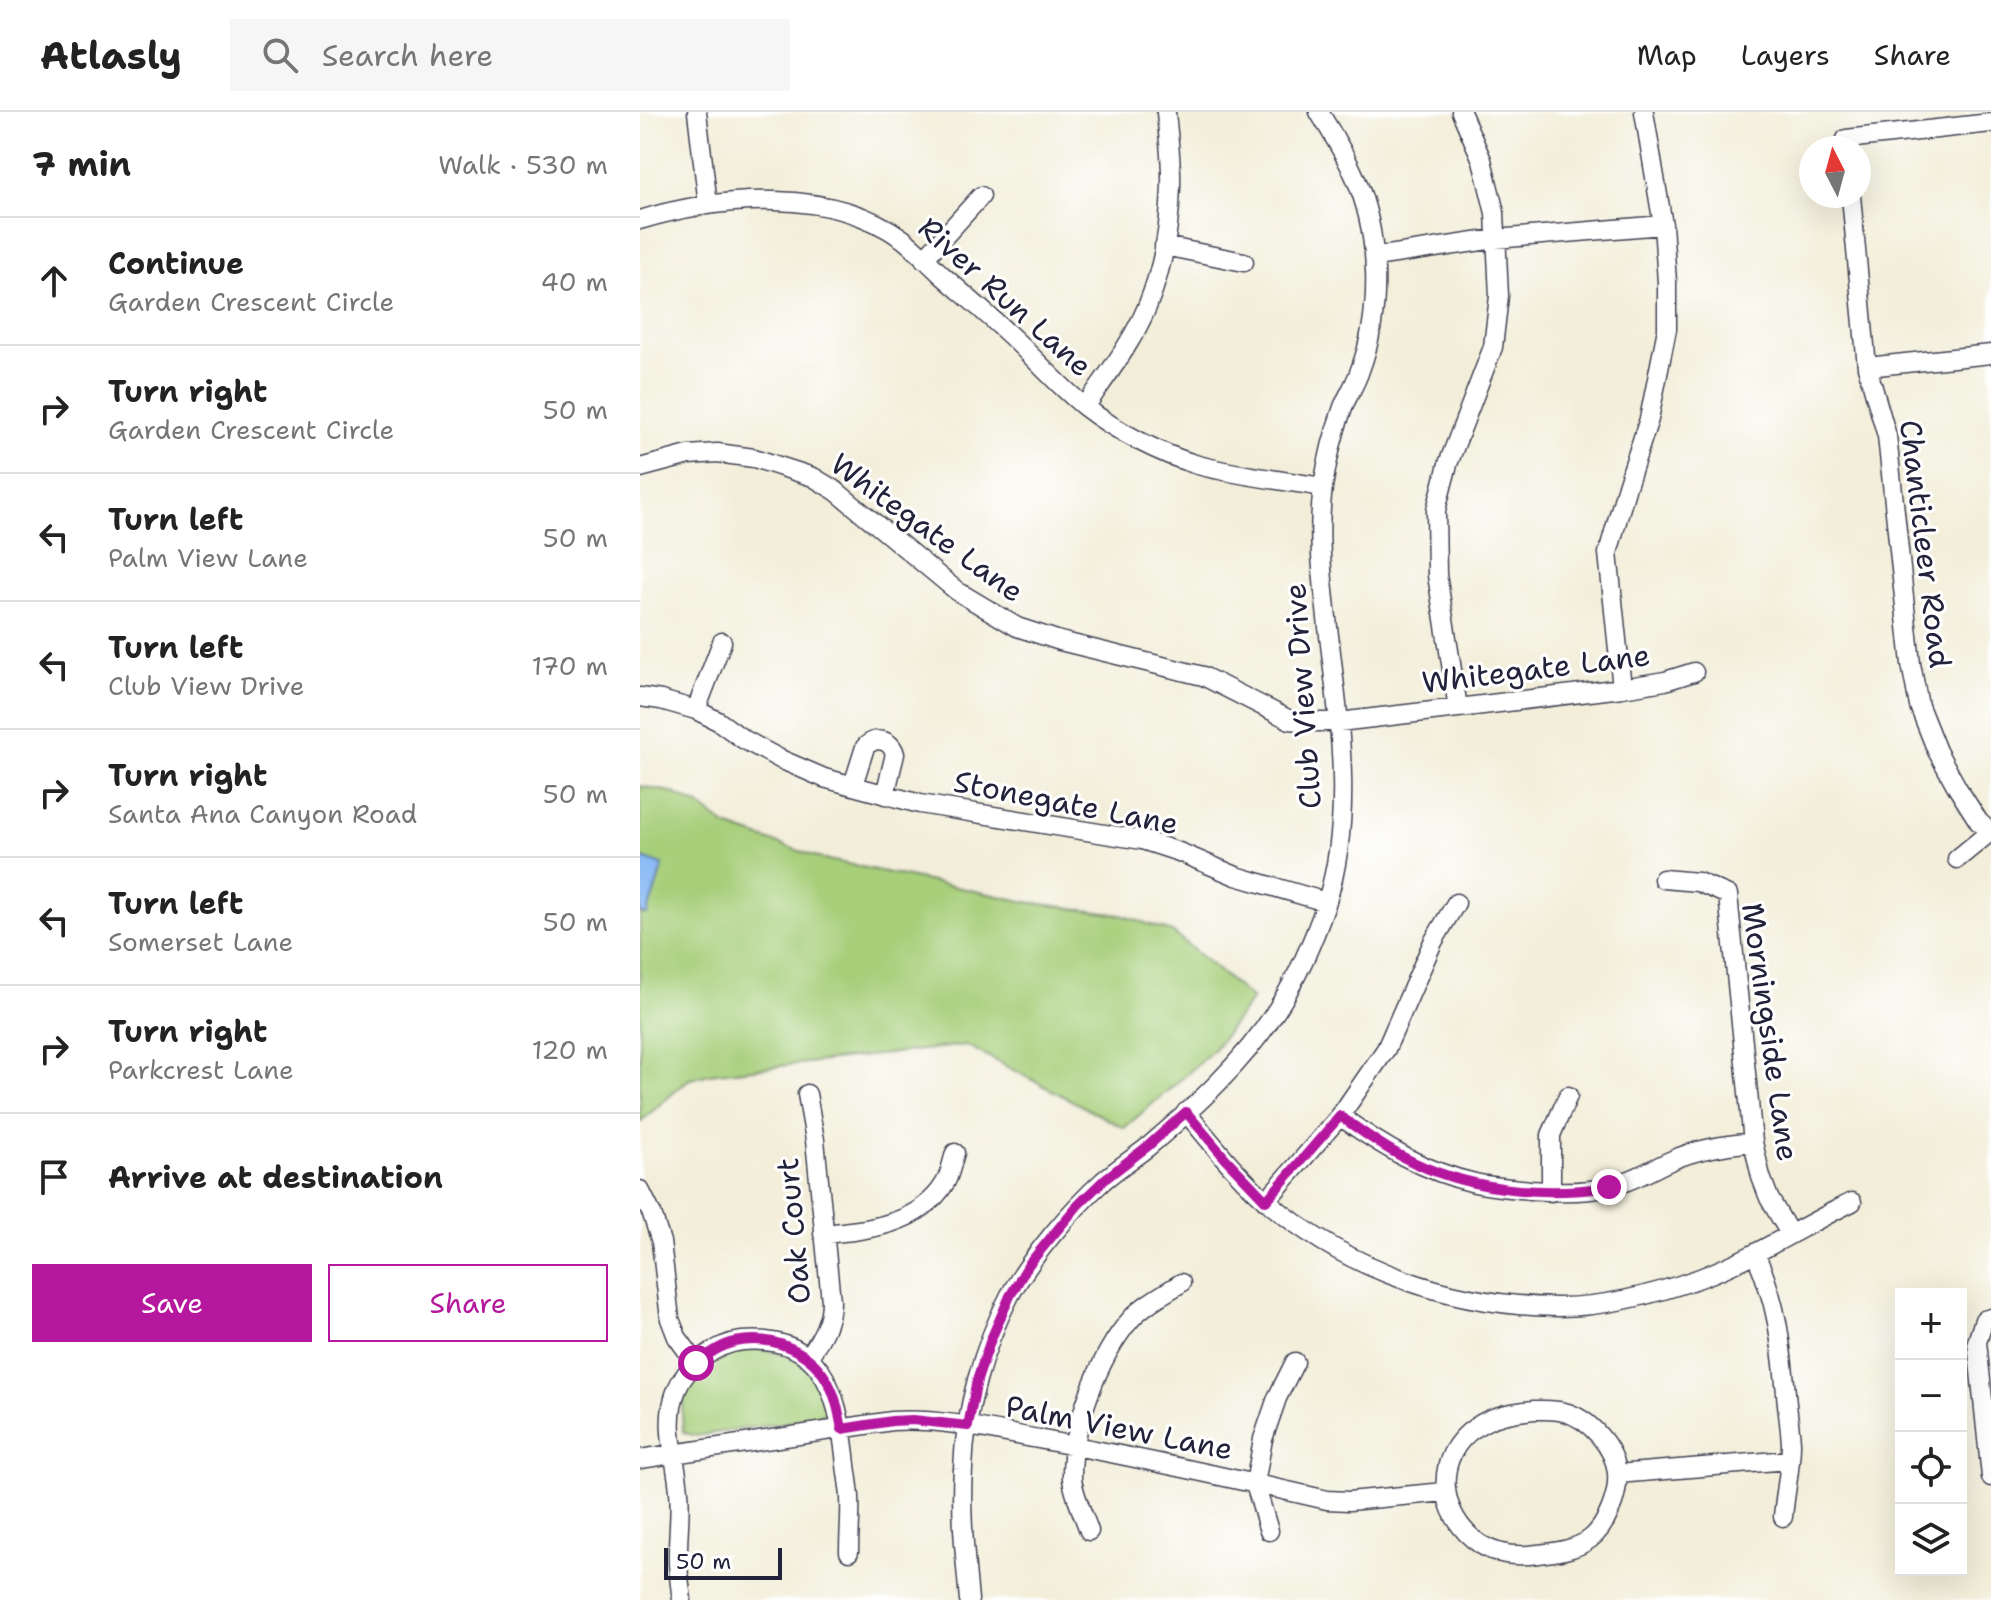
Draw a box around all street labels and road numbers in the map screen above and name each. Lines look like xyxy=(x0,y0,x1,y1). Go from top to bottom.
street label: River Run Lane xyxy=(909,207,1101,386)
street label: Chanticleer Road xyxy=(1890,417,1961,670)
street label: Whitegate Lane xyxy=(822,444,1032,612)
street label: Club View Drive xyxy=(1274,582,1331,810)
street label: Whitegate Lane xyxy=(1420,634,1652,703)
street label: Stonegate Lane xyxy=(950,761,1182,844)
street label: Morningside Lane xyxy=(1732,900,1809,1164)
street label: Oak Court xyxy=(767,1156,820,1306)
street label: Palm View Lane xyxy=(1002,1385,1236,1470)

